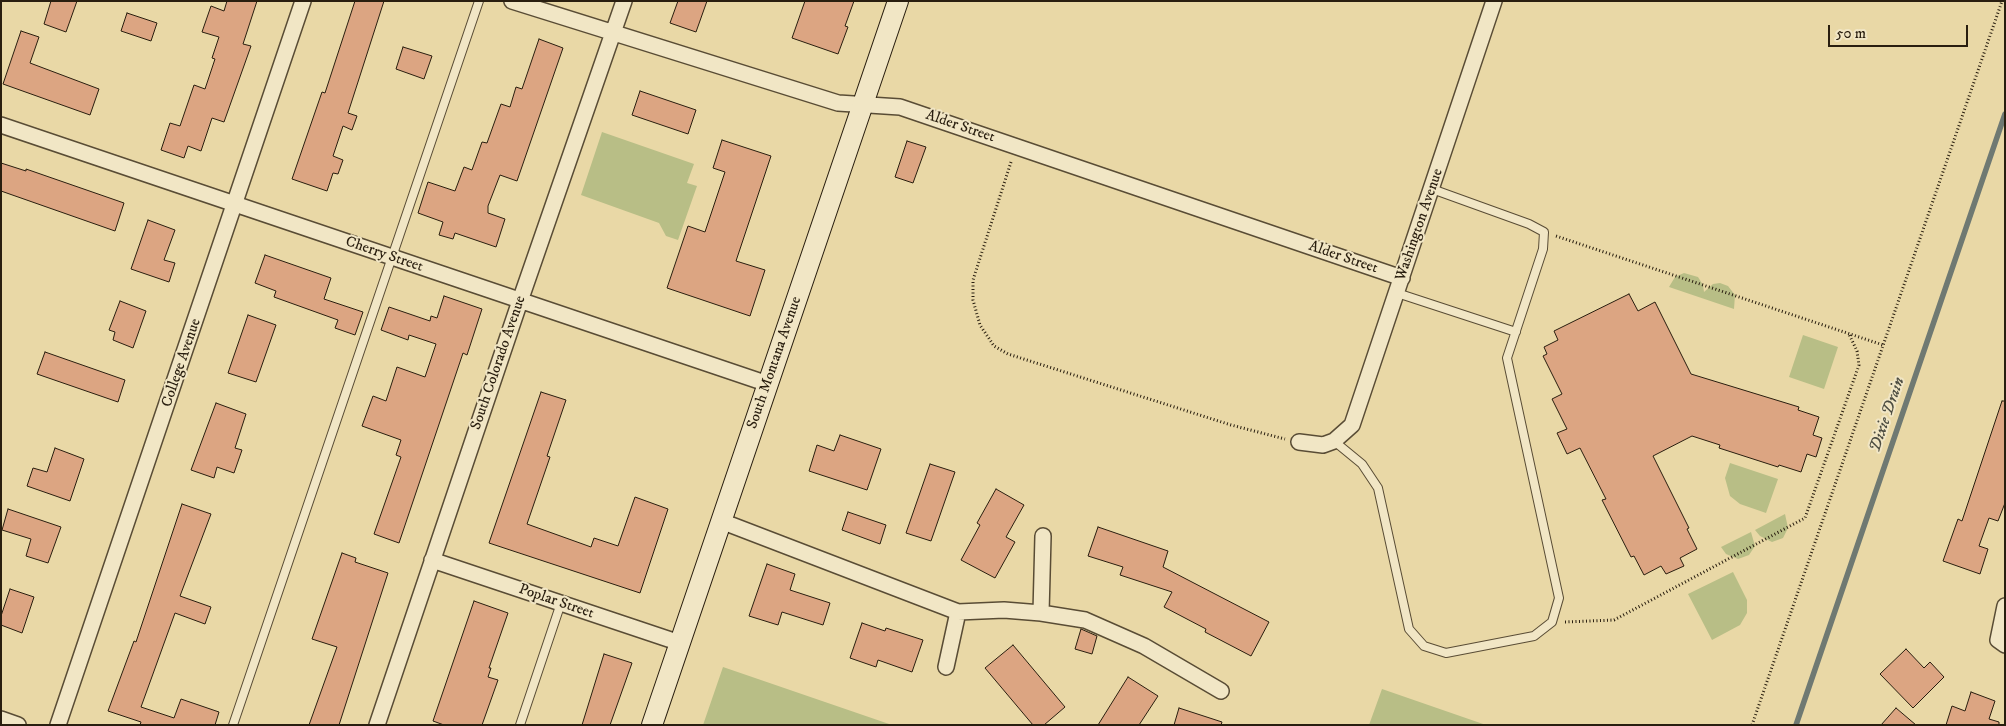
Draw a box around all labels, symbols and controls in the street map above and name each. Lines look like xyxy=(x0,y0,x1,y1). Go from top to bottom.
scale bar xyxy=(1831,15,1971,47)
text: 50 m xyxy=(1836,24,1866,43)
street label: Alder Street xyxy=(923,107,997,147)
street label: Washington Avenue xyxy=(1392,167,1448,283)
street label: Cherry Street xyxy=(343,233,425,277)
street label: Alder Street xyxy=(1306,238,1380,278)
street label: South Colorado Avenue xyxy=(468,294,530,432)
street label: South Montana Avenue xyxy=(744,295,806,431)
street label: College Avenue xyxy=(158,316,206,410)
water label: Dixie Drain xyxy=(1866,375,1910,455)
street label: Poplar Street xyxy=(516,581,596,623)

